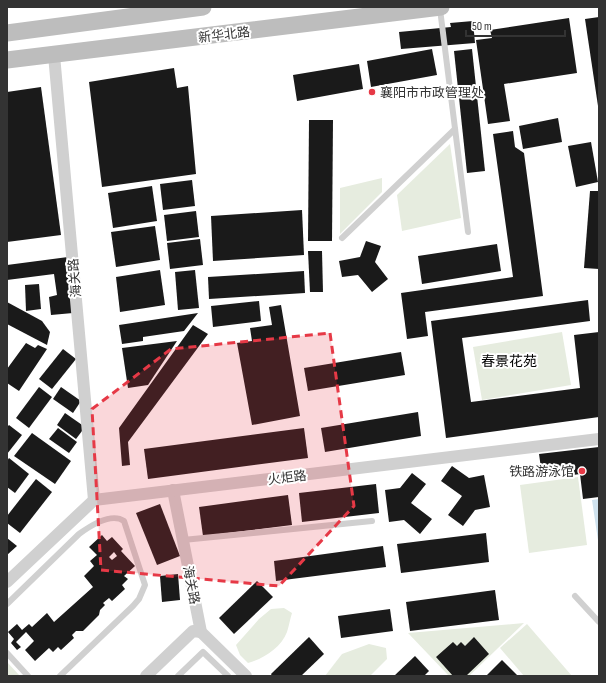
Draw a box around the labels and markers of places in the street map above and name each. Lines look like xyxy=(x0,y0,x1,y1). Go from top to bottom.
place label: 襄阳市市政管理处 xyxy=(380,85,484,101)
marker: 襄阳市市政管理处 xyxy=(367,87,377,97)
place label: 铁路游泳馆 xyxy=(509,464,574,480)
marker: 铁路游泳馆 xyxy=(577,466,587,476)

